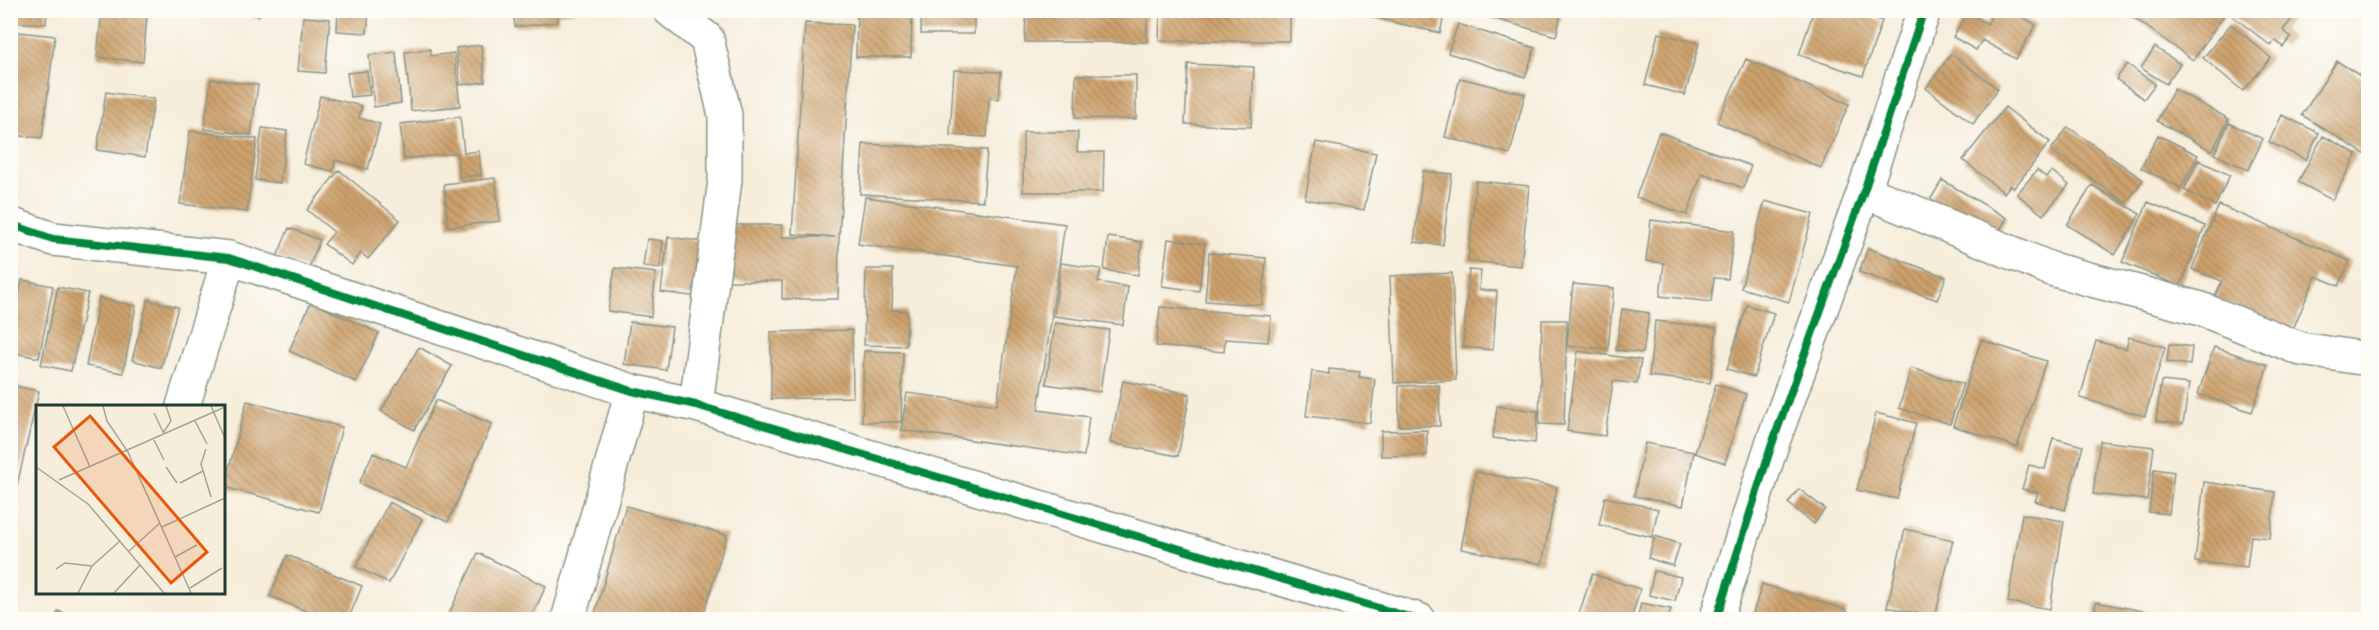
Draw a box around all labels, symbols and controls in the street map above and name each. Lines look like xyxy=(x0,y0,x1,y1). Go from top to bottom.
inset map xyxy=(36,405,225,594)

